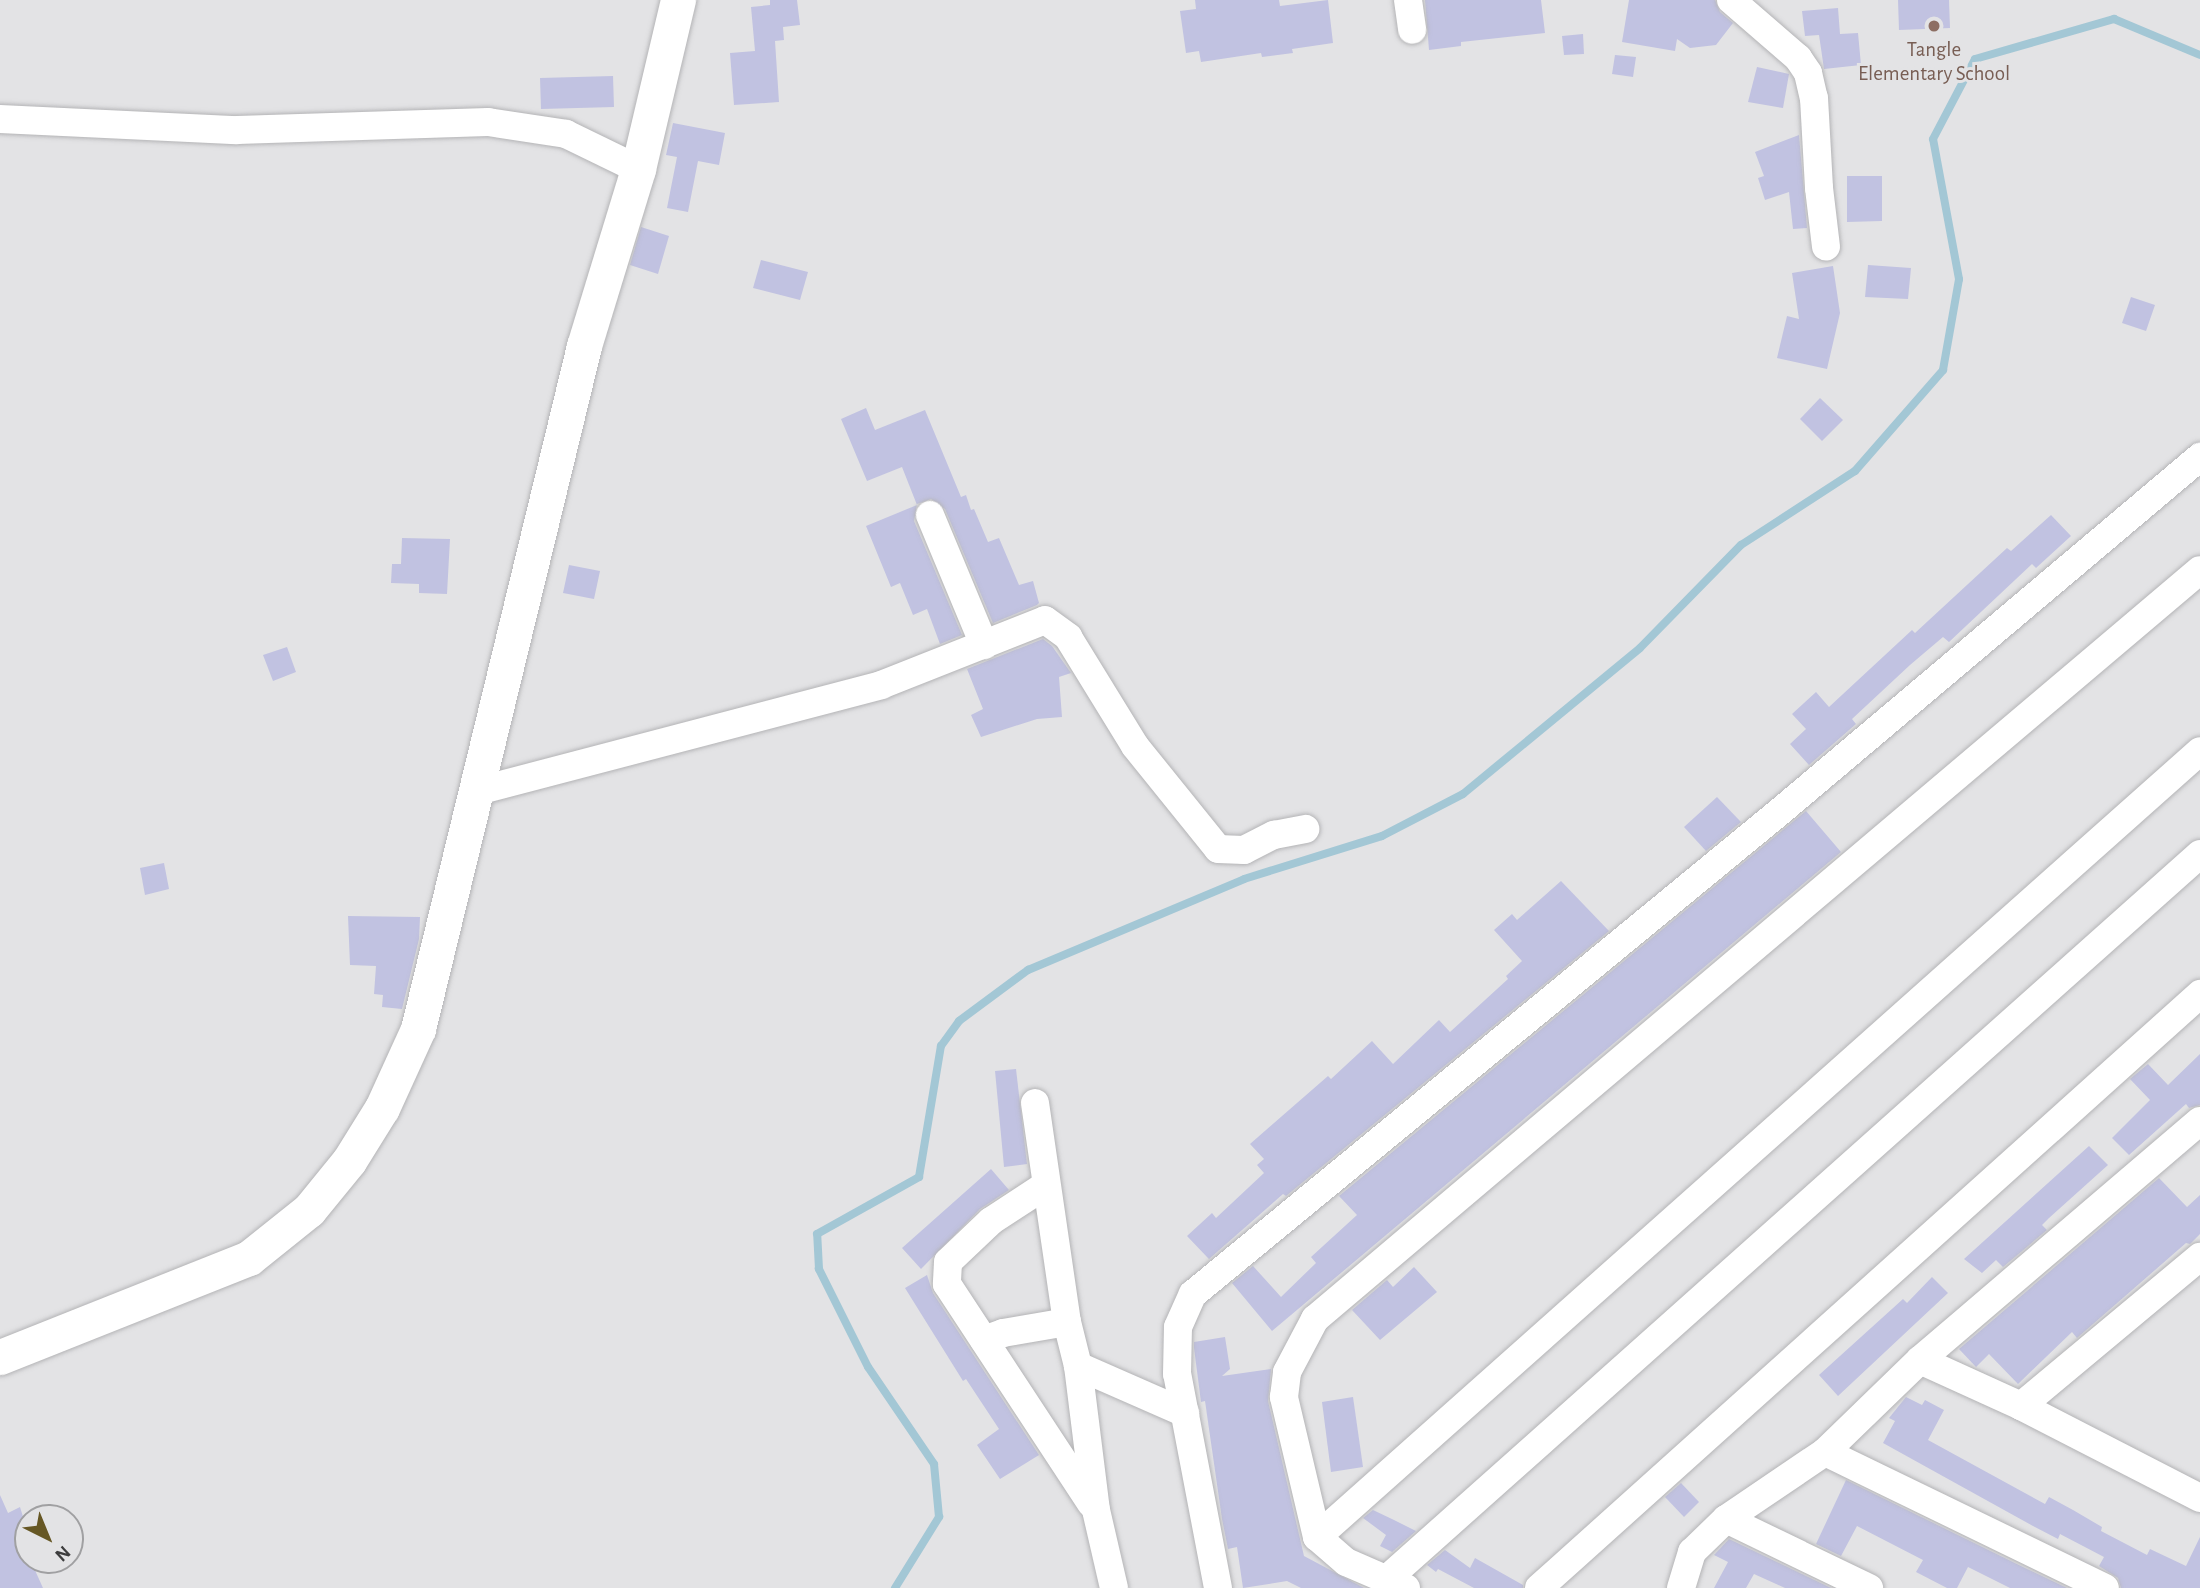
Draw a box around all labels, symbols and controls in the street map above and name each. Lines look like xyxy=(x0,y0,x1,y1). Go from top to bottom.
marker: Tangle Elementary School xyxy=(1926,18,1942,34)
place label: Tangle Elementary School xyxy=(1858,37,2010,87)
north arrow xyxy=(14,1504,84,1574)
text: N xyxy=(51,1542,74,1565)

